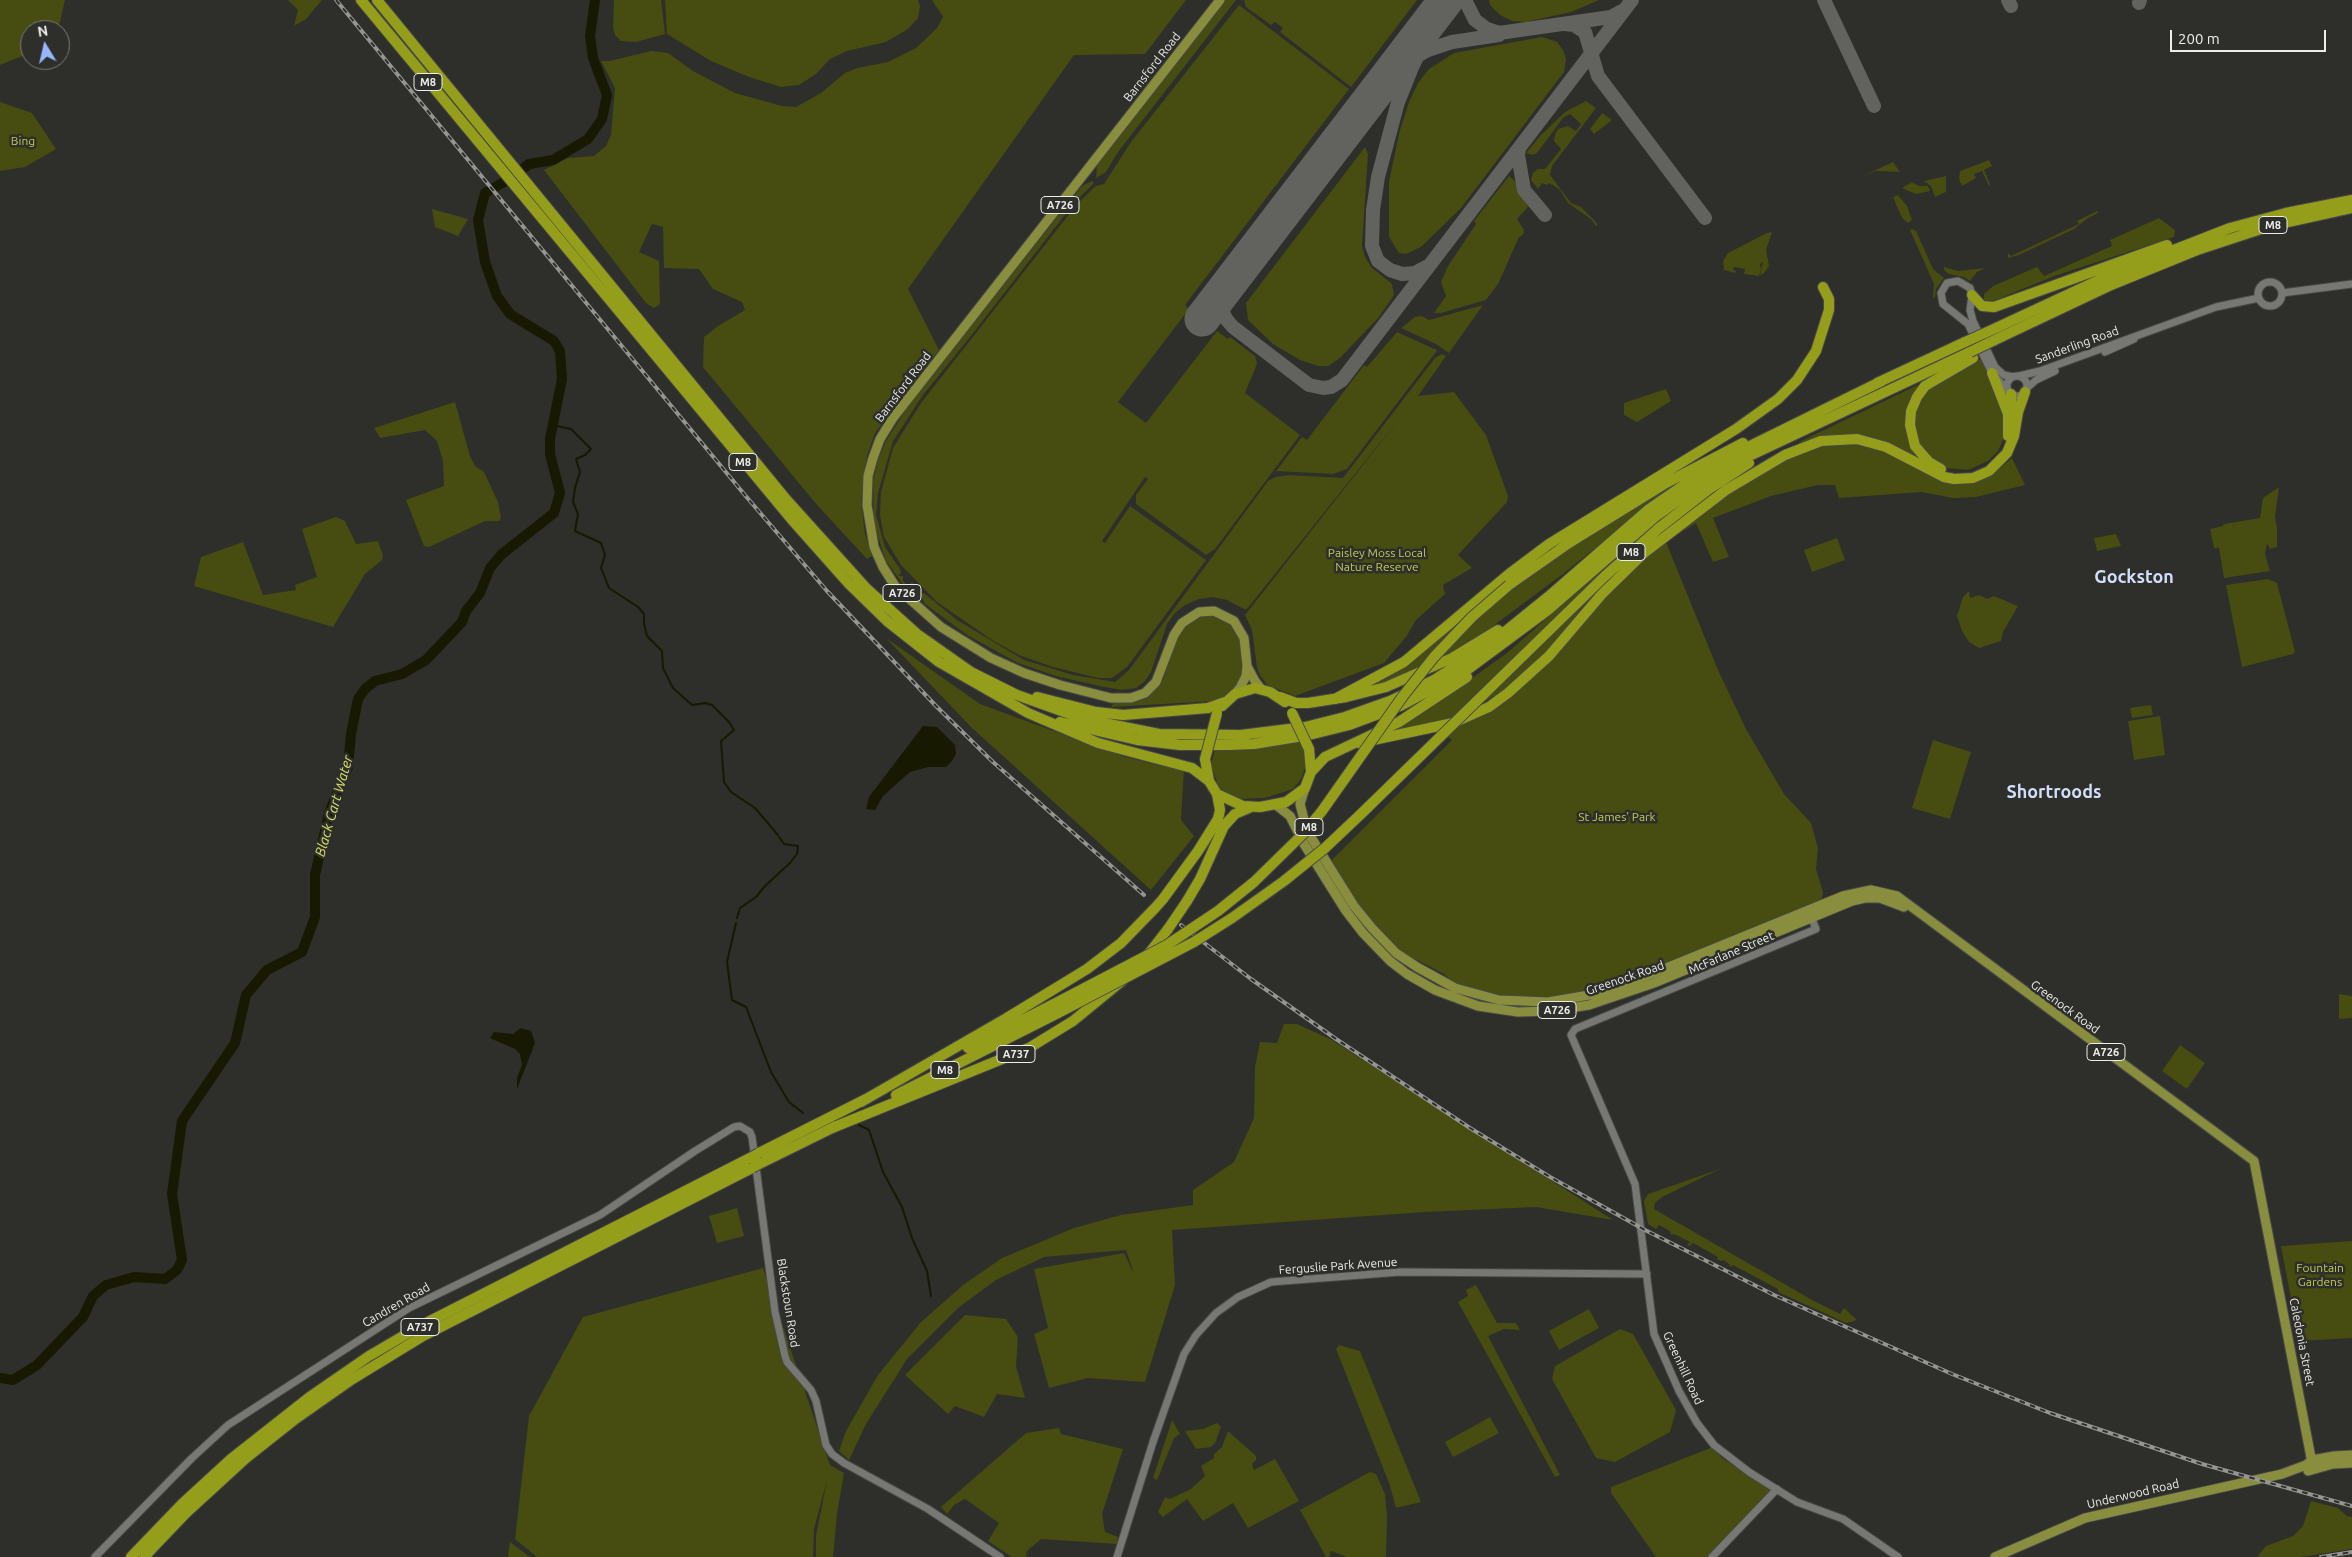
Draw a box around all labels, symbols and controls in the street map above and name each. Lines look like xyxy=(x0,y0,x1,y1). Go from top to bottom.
north arrow xyxy=(20,20,70,70)
scale bar xyxy=(2172,20,2328,52)
text: N xyxy=(36,22,49,40)
street label: Barnsford Road xyxy=(1120,29,1184,105)
text: 200 m xyxy=(2178,30,2220,47)
road number: M8 xyxy=(414,74,442,90)
park label: Bing xyxy=(11,134,35,148)
road number: A726 xyxy=(1041,196,1079,214)
road number: M8 xyxy=(2259,216,2287,234)
street label: Sanderling Road xyxy=(2033,323,2121,367)
street label: Barnsford Road xyxy=(872,349,934,425)
road number: M8 xyxy=(729,454,757,471)
road number: M8 xyxy=(1617,544,1645,560)
park label: Paisley Moss Local Nature Reserve xyxy=(1328,546,1426,574)
district label: Gockston xyxy=(2094,566,2174,588)
road number: A726 xyxy=(883,584,921,602)
water label: Black Cart Water xyxy=(312,753,356,859)
district label: Shortroods xyxy=(2007,781,2101,803)
park label: St James' Park xyxy=(1578,810,1656,824)
road number: M8 xyxy=(1295,819,1323,836)
street label: McFarlane Street xyxy=(1686,928,1776,978)
street label: Greenock Road xyxy=(1584,958,1666,998)
street label: Greenock Road xyxy=(2028,977,2102,1037)
road number: A726 xyxy=(1538,1002,1576,1018)
road number: A726 xyxy=(2087,1044,2125,1060)
road number: A737 xyxy=(997,1046,1035,1062)
road number: M8 xyxy=(931,1062,959,1078)
street label: Ferguslie Park Avenue xyxy=(1278,1255,1398,1277)
street label: Blackstoun Road xyxy=(774,1258,802,1348)
park label: Fountain Gardens xyxy=(2296,1261,2344,1289)
street label: Candren Road xyxy=(360,1280,432,1330)
street label: Caledonia Street xyxy=(2286,1297,2318,1387)
road number: A737 xyxy=(401,1318,439,1335)
street label: Greenhill Road xyxy=(1660,1329,1706,1407)
street label: Underwood Road xyxy=(2085,1476,2181,1512)

